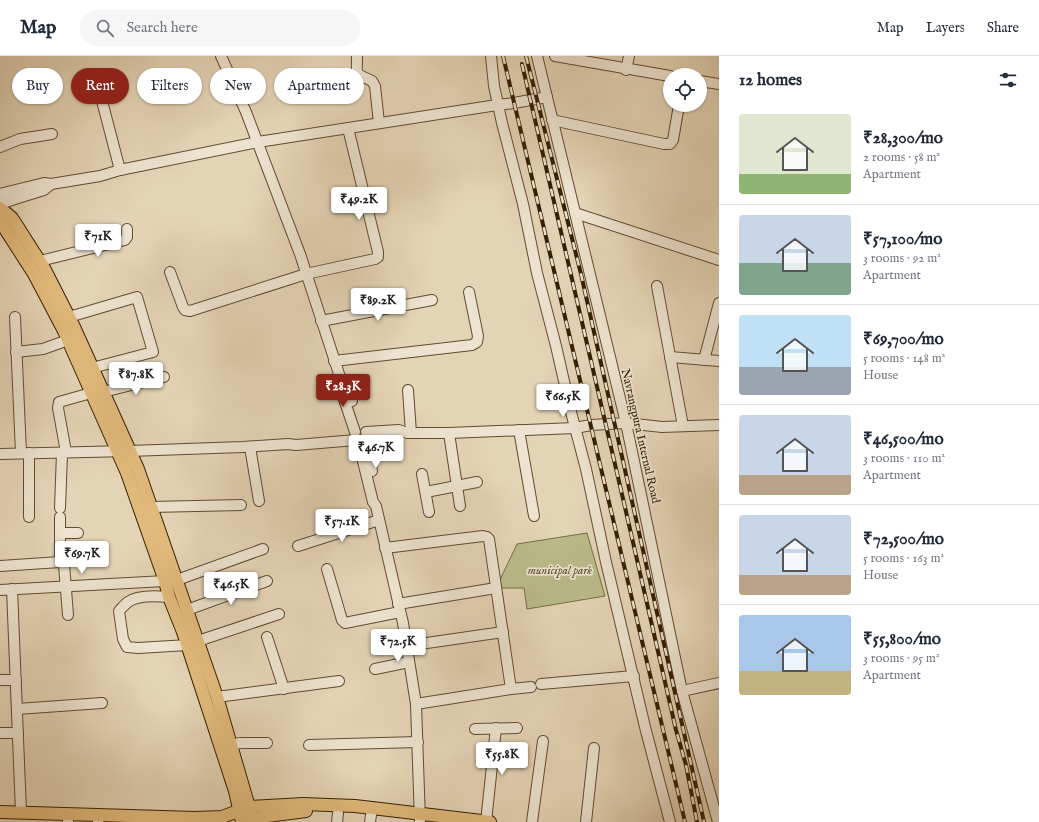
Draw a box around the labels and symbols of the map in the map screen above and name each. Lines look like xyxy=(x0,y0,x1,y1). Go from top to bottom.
pin: ₹49.2K xyxy=(326,187,392,221)
pin: ₹71K xyxy=(74,224,122,258)
pin: ₹89.2K xyxy=(345,288,411,322)
pin: ₹87.8K xyxy=(103,362,169,396)
street label: Navrangpura Internal Road xyxy=(617,367,663,506)
pin: ₹28.3K xyxy=(310,374,376,408)
pin: ₹66.5K xyxy=(530,384,596,418)
pin: ₹46.7K xyxy=(343,435,409,469)
pin: ₹57.1K xyxy=(309,509,375,543)
pin: ₹69.7K xyxy=(49,541,115,575)
park label: municipal park xyxy=(528,563,592,578)
pin: ₹46.5K xyxy=(198,572,264,606)
pin: ₹72.5K xyxy=(365,629,431,663)
pin: ₹55.8K xyxy=(469,742,535,776)

